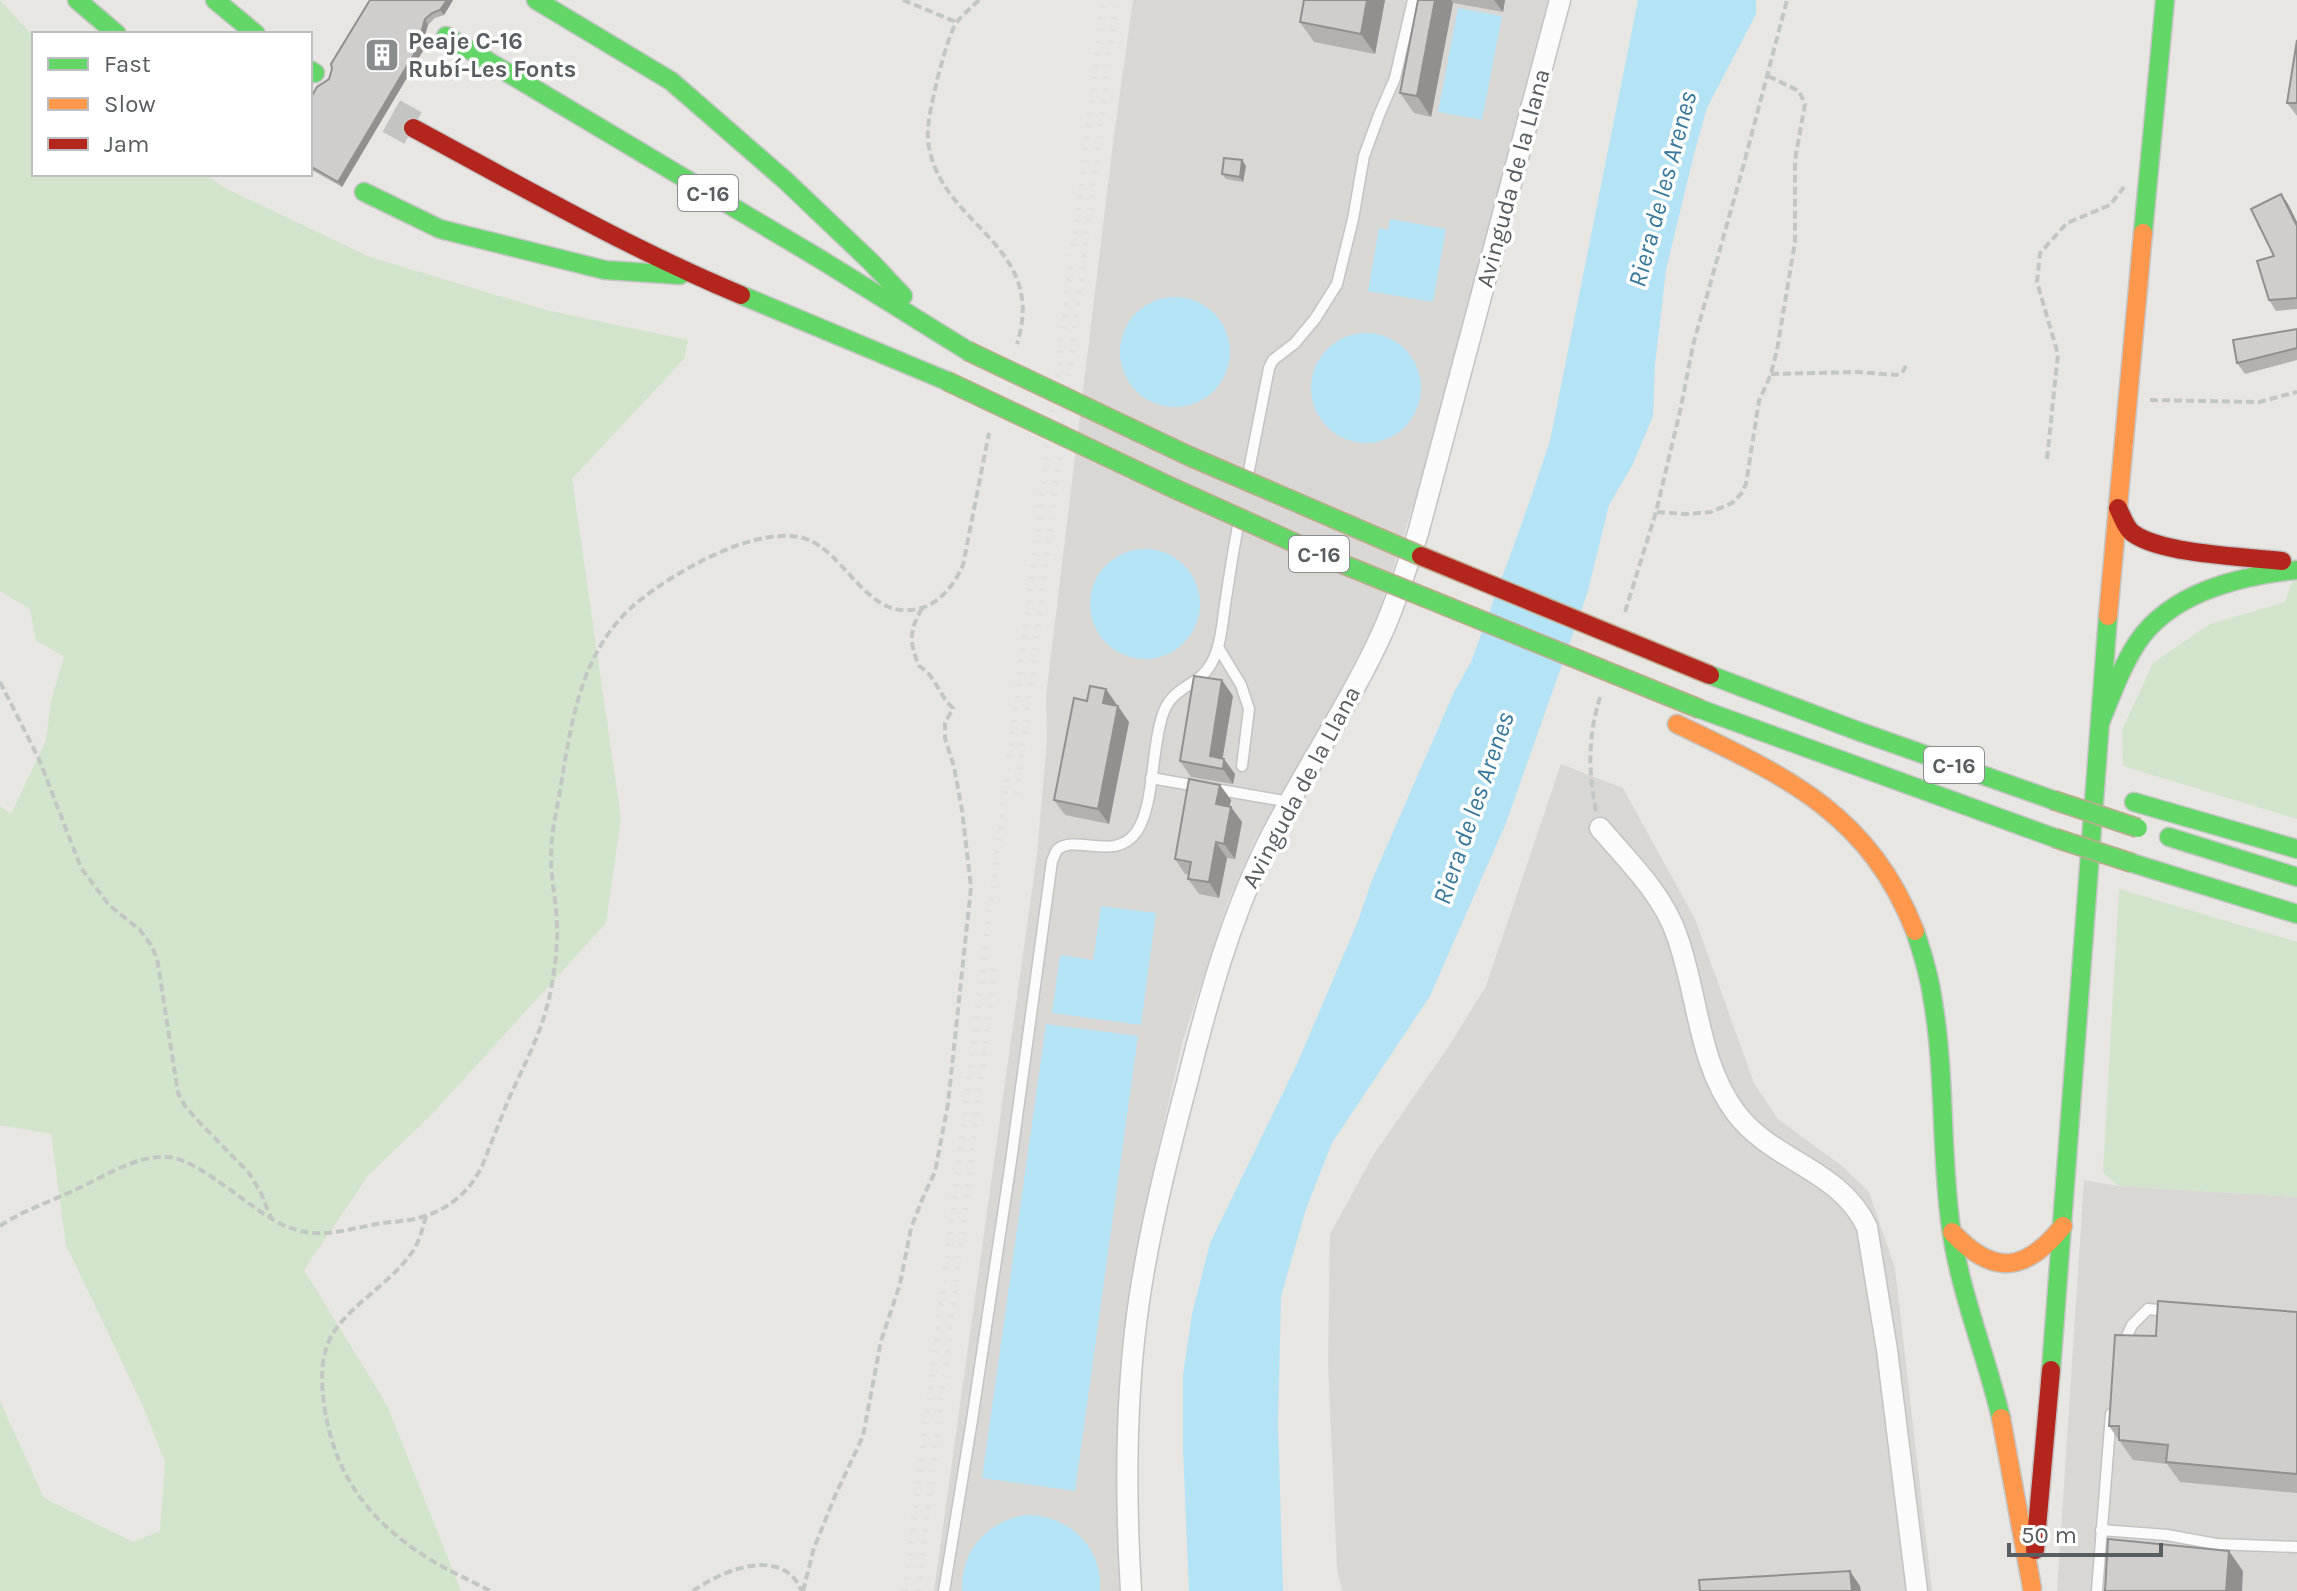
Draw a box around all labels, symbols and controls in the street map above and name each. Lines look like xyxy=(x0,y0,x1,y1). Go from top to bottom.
place label: Peaje C-16 Rubí-Les Fonts xyxy=(408,27,576,83)
legend xyxy=(32,32,312,176)
building icon: Peaje C-16 Rubí-Les Fonts xyxy=(363,36,401,74)
text: Fast xyxy=(104,50,151,78)
street label: Avinguda de la Llana xyxy=(1470,66,1556,290)
water label: Riera de les Arenes xyxy=(1621,88,1704,291)
text: Slow xyxy=(104,90,156,118)
text: Jam xyxy=(104,130,149,158)
road number: C-16 xyxy=(678,175,738,211)
road number: C-16 xyxy=(1289,536,1349,572)
street label: Avinguda de la Llana xyxy=(1236,681,1366,893)
water label: Riera de les Arenes xyxy=(1426,708,1521,909)
road number: C-16 xyxy=(1924,747,1984,783)
scale bar xyxy=(2009,1507,2161,1557)
text: 50 m xyxy=(2021,1521,2077,1549)

